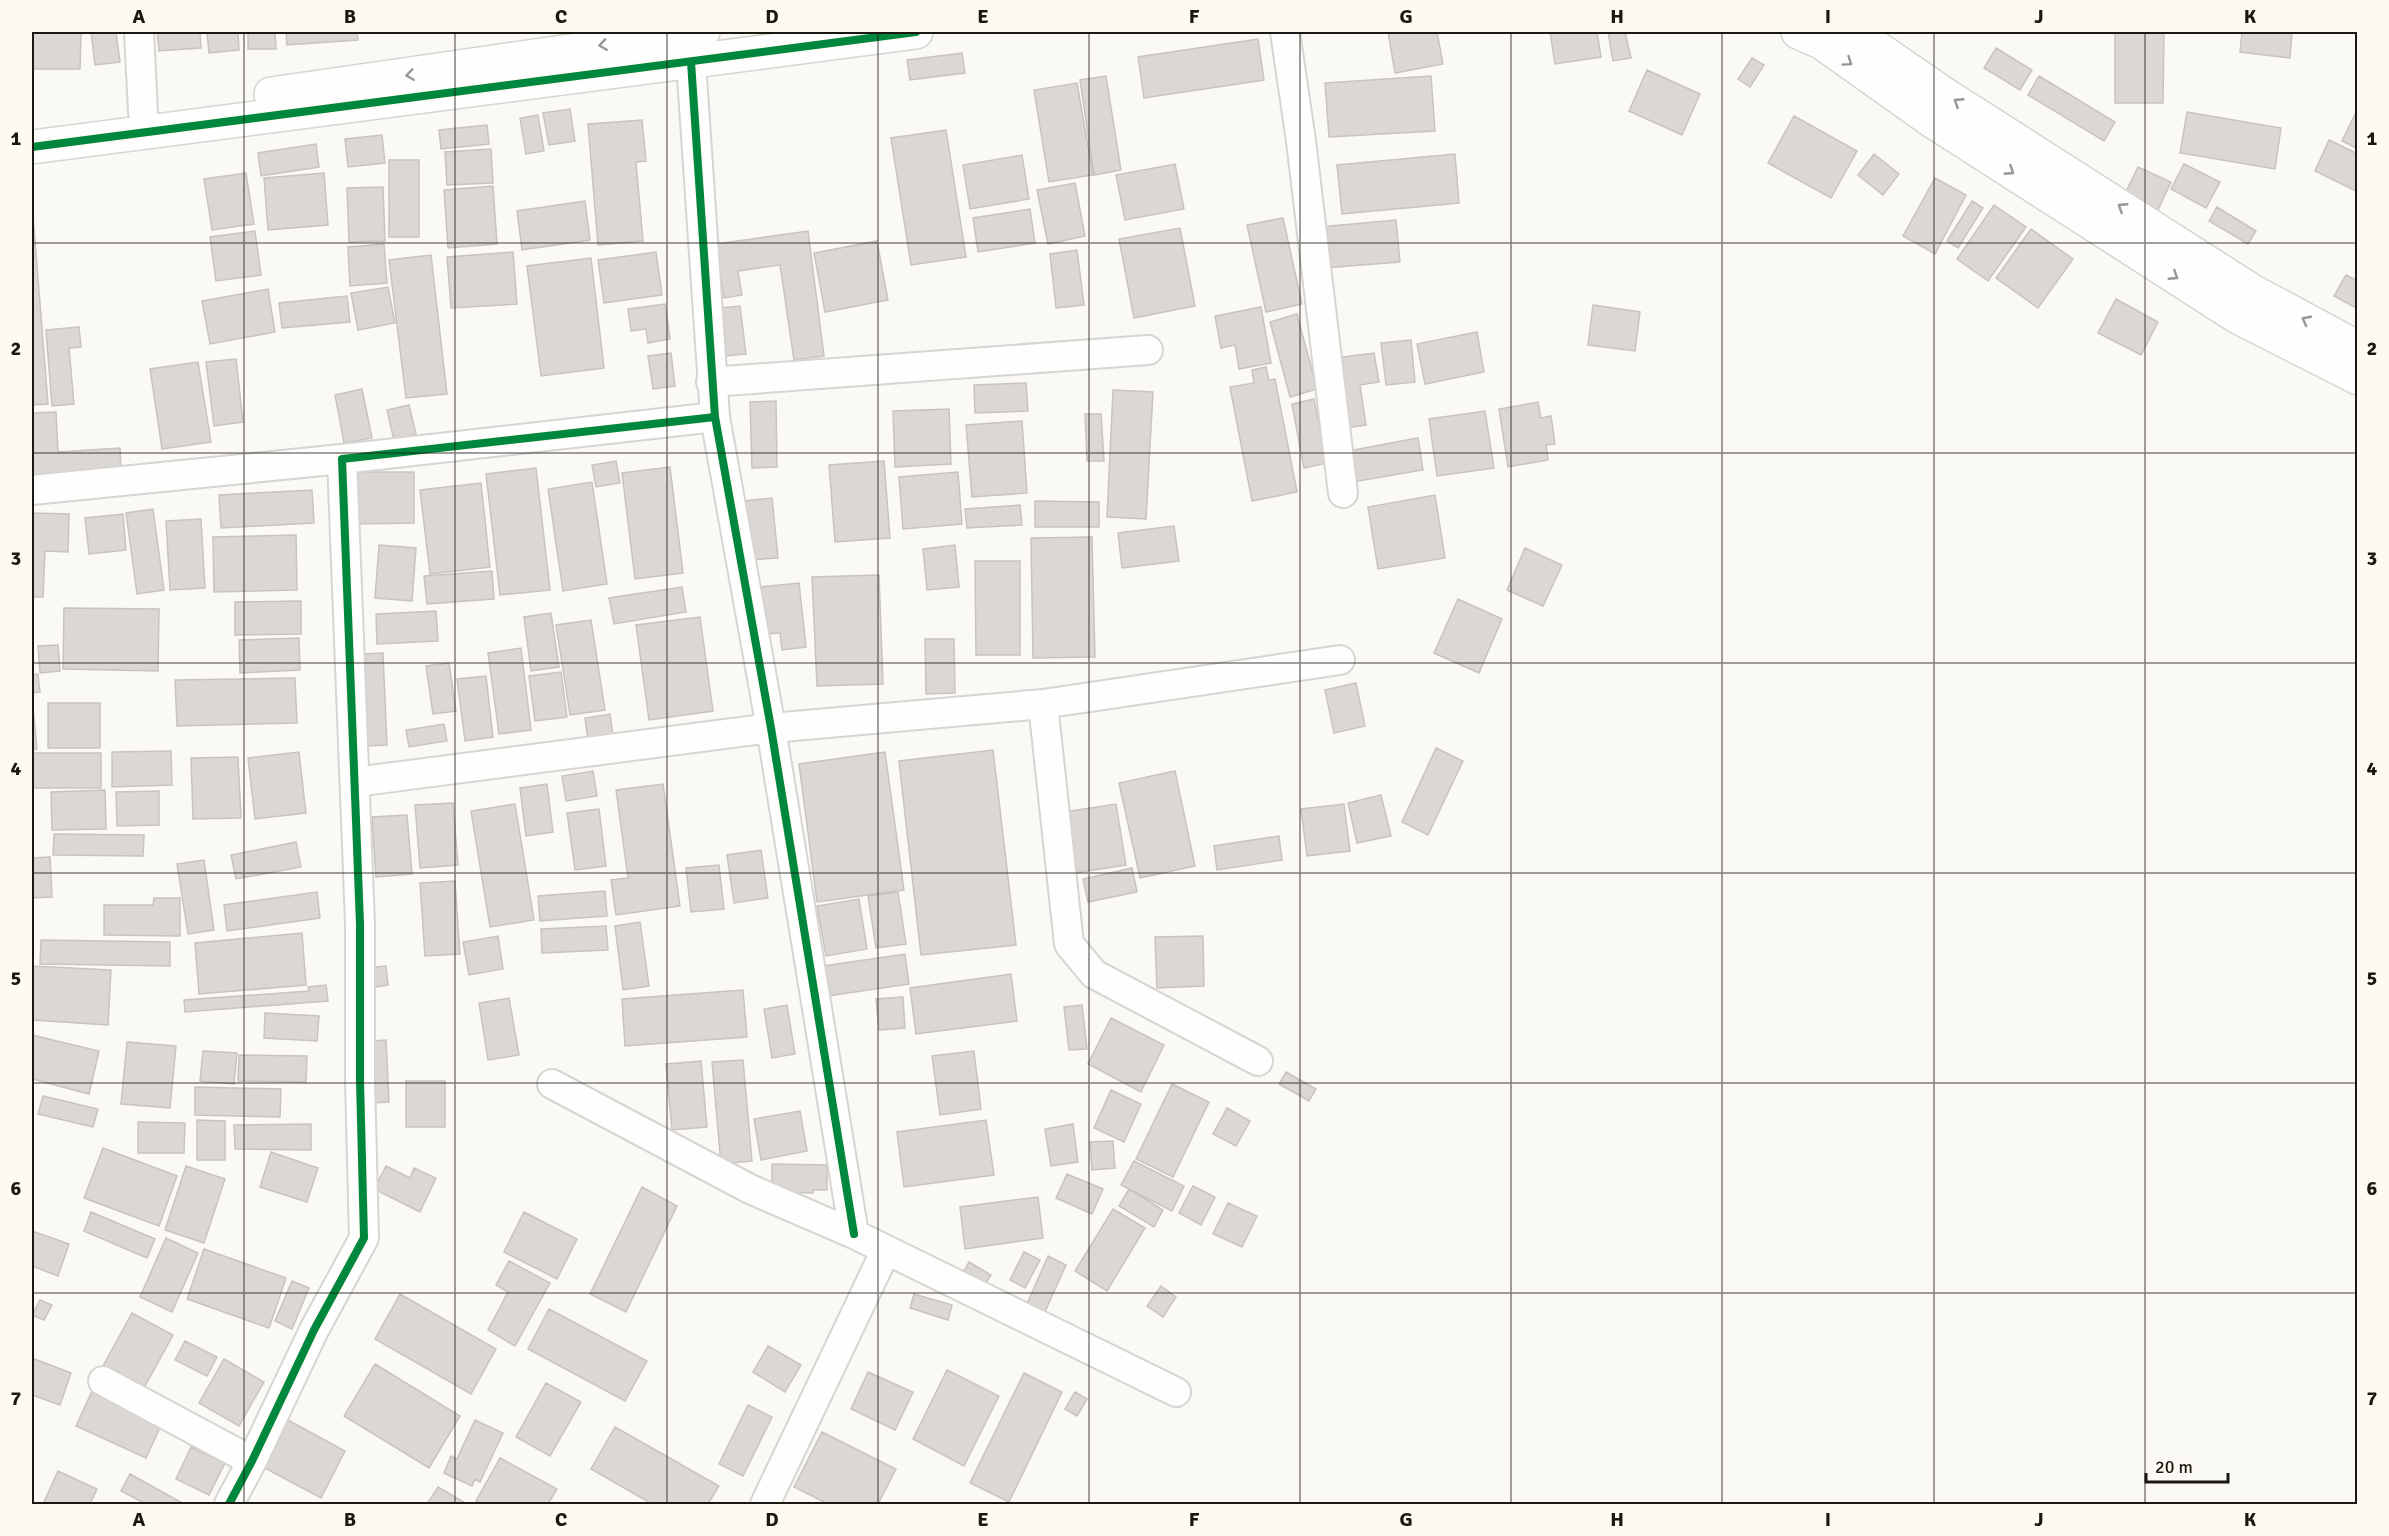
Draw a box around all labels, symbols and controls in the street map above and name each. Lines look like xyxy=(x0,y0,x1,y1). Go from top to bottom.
text: A xyxy=(133,4,146,29)
text: B xyxy=(344,4,356,29)
text: C xyxy=(555,4,567,29)
text: D xyxy=(765,4,779,29)
text: E xyxy=(977,4,989,29)
text: F xyxy=(1189,4,1200,29)
text: G xyxy=(1399,4,1413,29)
text: H xyxy=(1610,4,1624,29)
text: I xyxy=(1825,4,1831,29)
text: J xyxy=(2034,4,2044,29)
text: K xyxy=(2244,4,2257,29)
one-way arrow xyxy=(598,38,608,51)
one-way arrow xyxy=(1842,55,1853,66)
one-way arrow xyxy=(406,68,415,80)
one-way arrow xyxy=(1953,99,1964,110)
text: 1 xyxy=(11,126,22,151)
text: 1 xyxy=(2367,126,2378,151)
one-way arrow xyxy=(2004,163,2014,175)
one-way arrow xyxy=(2117,204,2128,215)
one-way arrow xyxy=(2167,269,2178,280)
one-way arrow xyxy=(2302,316,2312,327)
text: 2 xyxy=(11,336,21,361)
text: 2 xyxy=(2367,336,2377,361)
text: 3 xyxy=(11,546,21,571)
text: 3 xyxy=(2367,546,2377,571)
text: 4 xyxy=(11,756,22,781)
text: 4 xyxy=(2367,756,2378,781)
text: 5 xyxy=(11,966,21,991)
text: 5 xyxy=(2367,966,2377,991)
text: 6 xyxy=(11,1176,22,1201)
text: 6 xyxy=(2367,1176,2378,1201)
text: 7 xyxy=(11,1386,22,1411)
text: 7 xyxy=(2367,1386,2378,1411)
scale bar xyxy=(2146,1446,2228,1484)
text: 20 m xyxy=(2155,1456,2193,1478)
text: A xyxy=(133,1507,146,1532)
text: B xyxy=(344,1507,356,1532)
text: C xyxy=(555,1507,567,1532)
text: D xyxy=(765,1507,779,1532)
text: E xyxy=(977,1507,989,1532)
text: F xyxy=(1189,1507,1200,1532)
text: G xyxy=(1399,1507,1413,1532)
text: H xyxy=(1610,1507,1624,1532)
text: I xyxy=(1825,1507,1831,1532)
text: J xyxy=(2034,1507,2044,1532)
text: K xyxy=(2244,1507,2257,1532)

